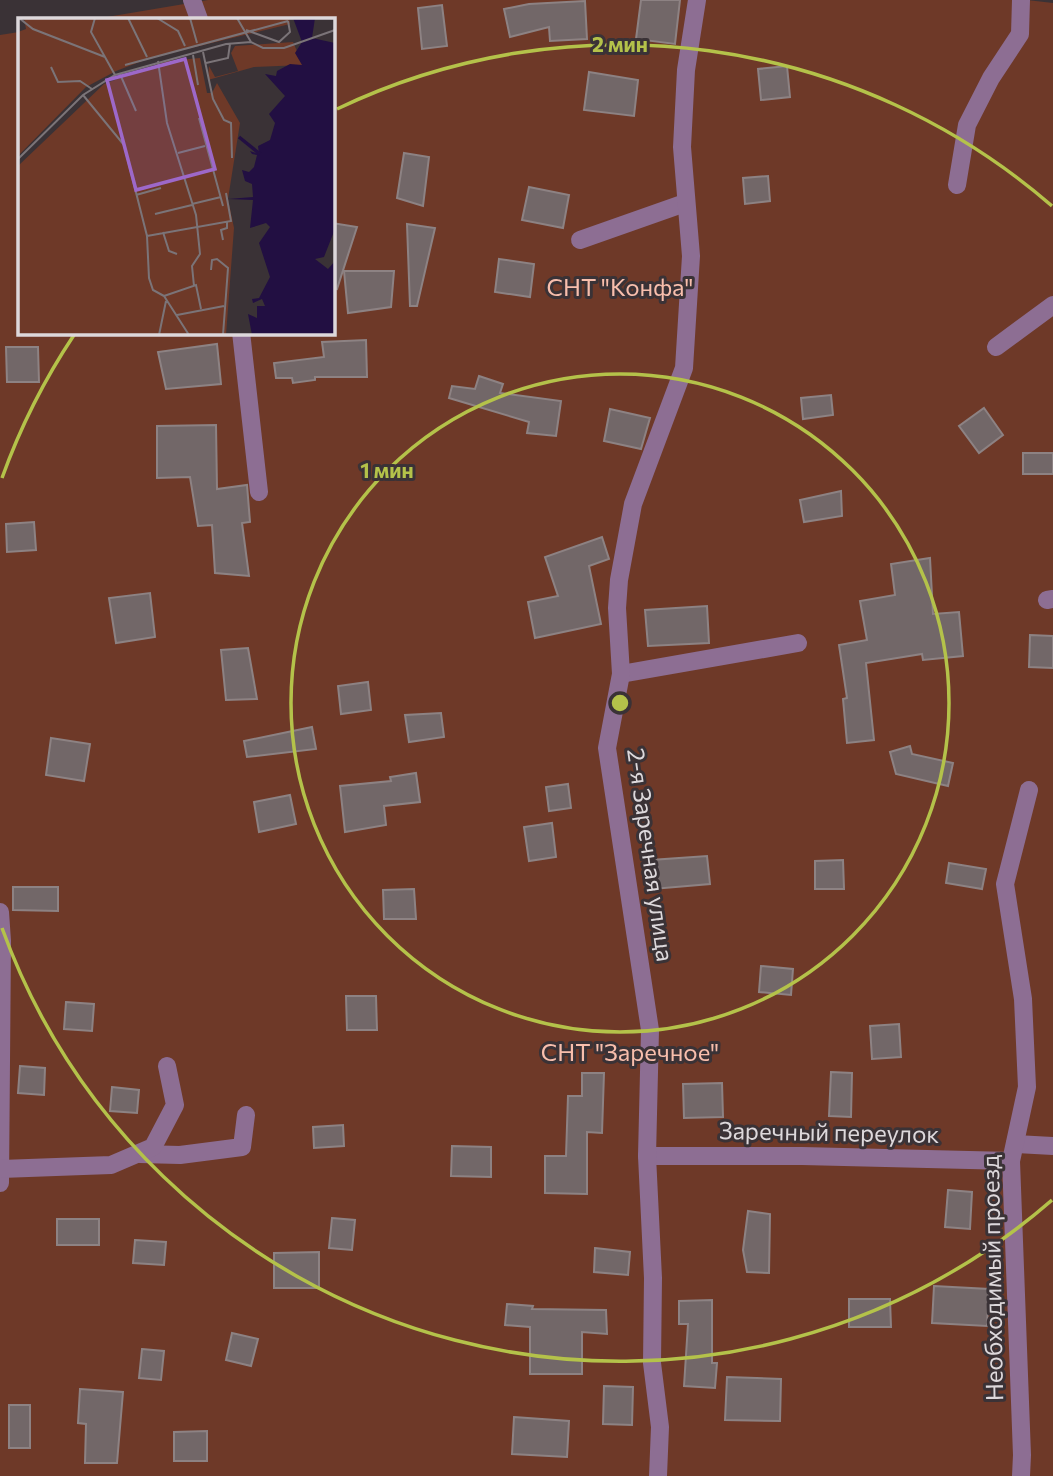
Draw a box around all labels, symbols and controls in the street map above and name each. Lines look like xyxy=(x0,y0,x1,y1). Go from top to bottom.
inset map xyxy=(18,18,334,334)
text: 2 мин xyxy=(592,31,648,56)
park label: СНТ "Конфа" xyxy=(547,272,693,301)
text: 1 мин xyxy=(360,457,414,482)
centre of rings xyxy=(608,691,632,715)
street label: 2-я Заречная улица xyxy=(622,746,681,963)
park label: СНТ "Заречное" xyxy=(541,1037,719,1066)
street label: Заречный переулок xyxy=(719,1115,940,1148)
street label: Необходимый проезд xyxy=(975,1155,1008,1401)

